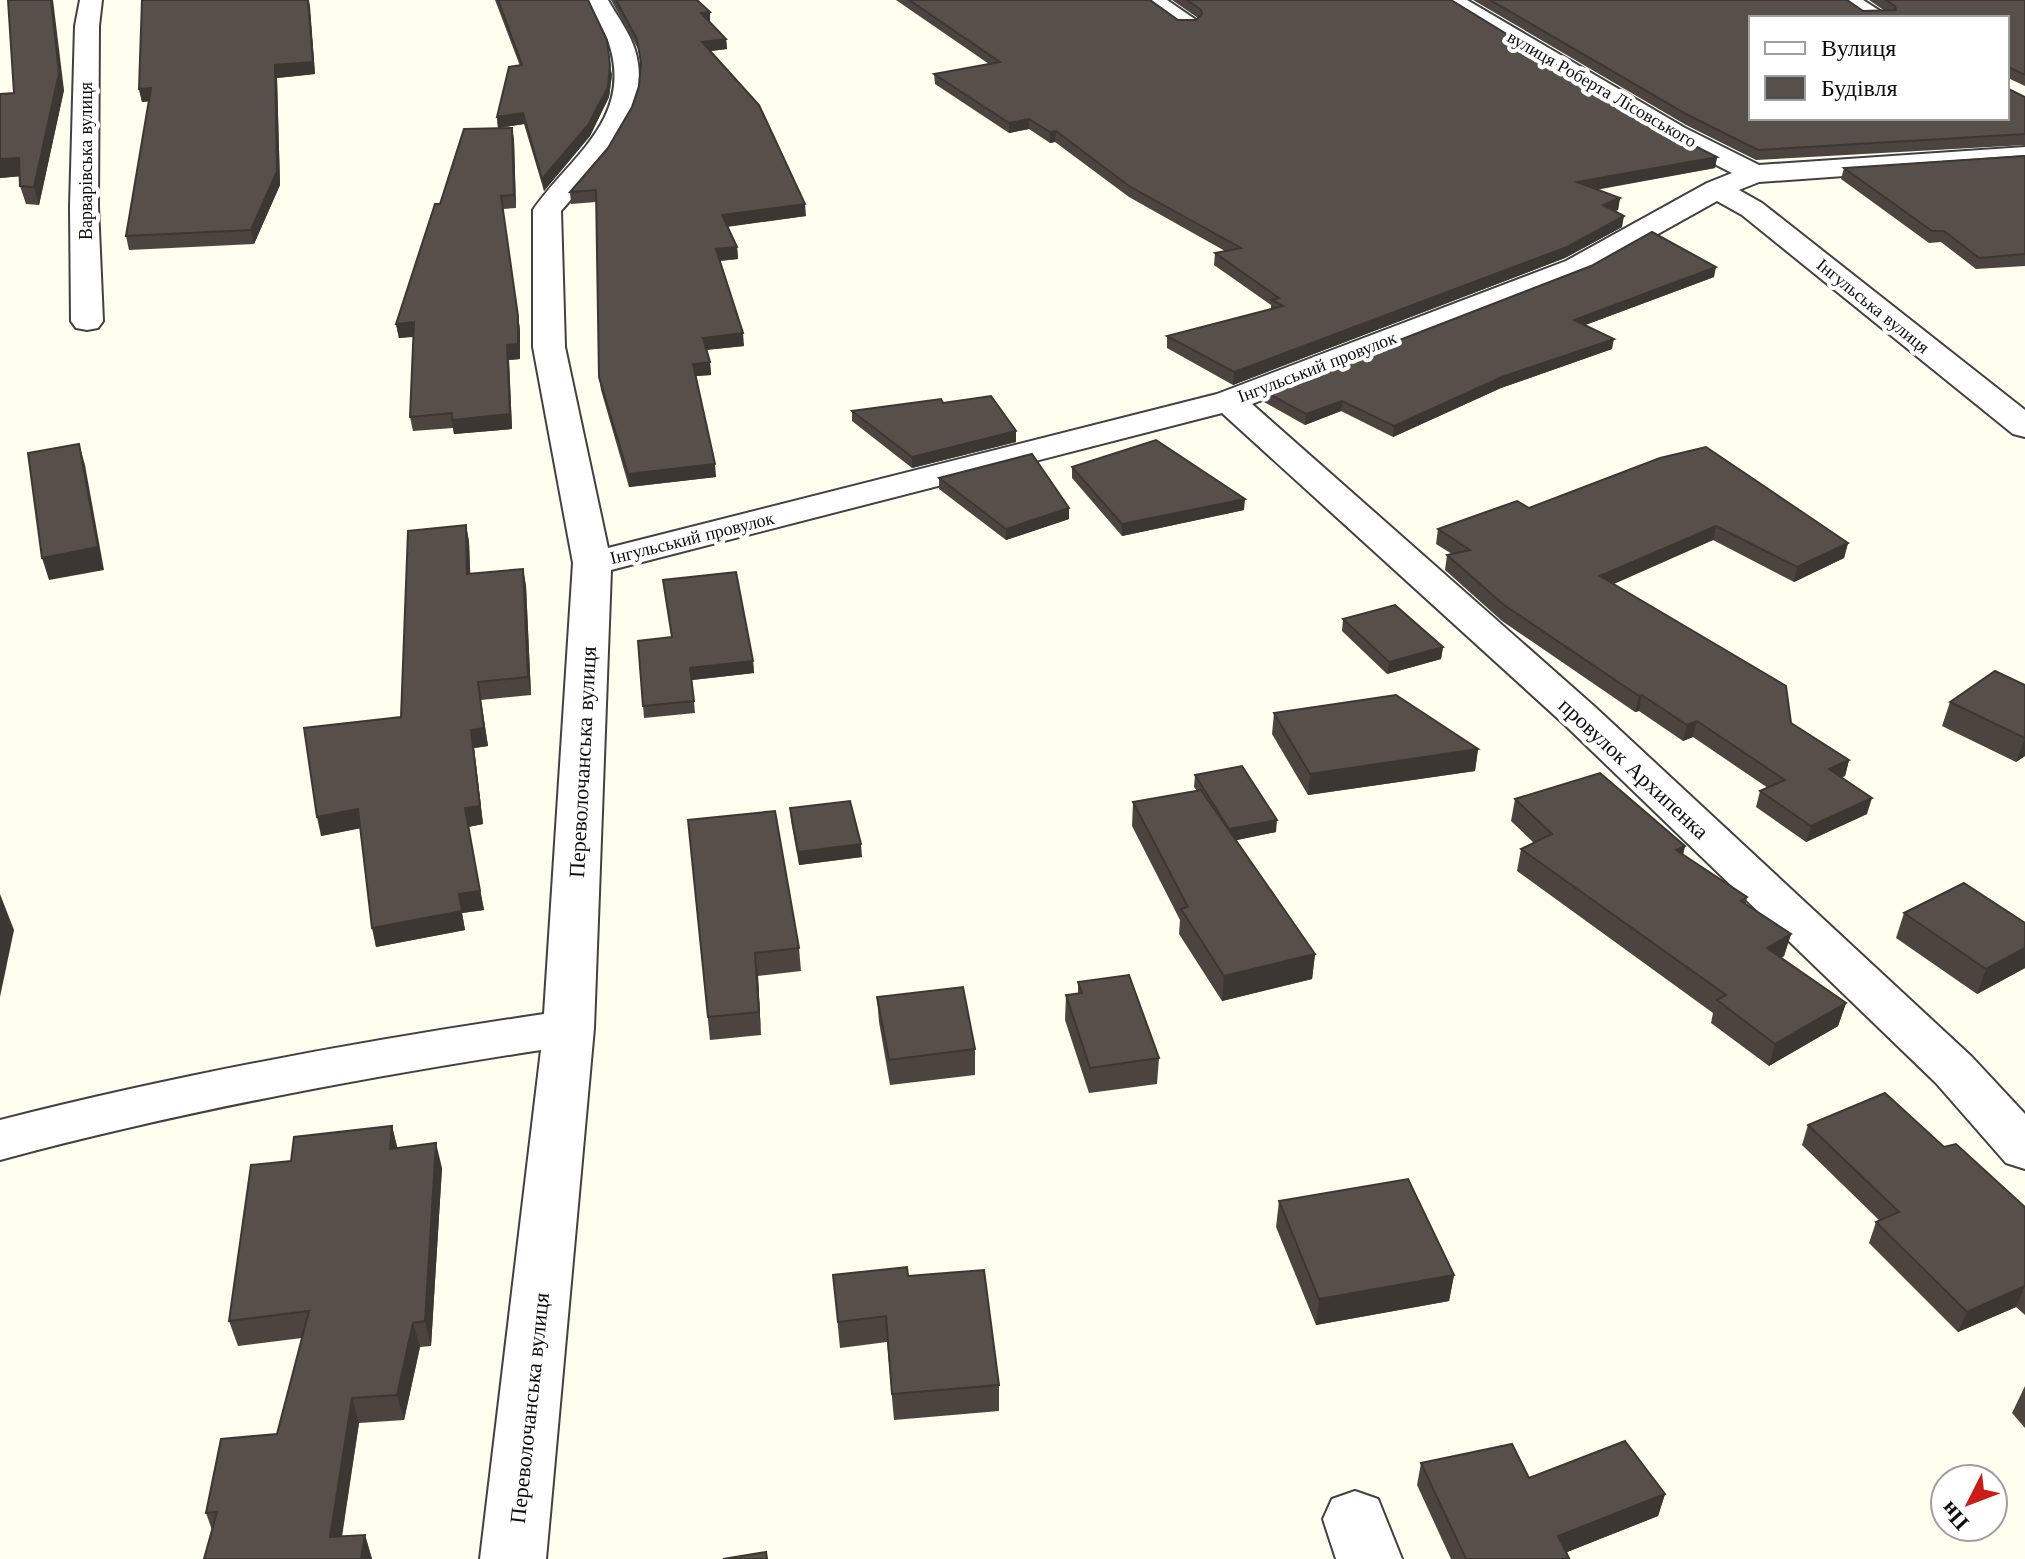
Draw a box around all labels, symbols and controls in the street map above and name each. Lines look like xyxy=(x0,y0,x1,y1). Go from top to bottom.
legend xyxy=(1749,16,2009,120)
street label: вулиця Роберта Лісовського xyxy=(1503,26,1701,152)
text: Вулиця xyxy=(1821,33,1896,62)
text: Будівля xyxy=(1821,73,1898,102)
street label: Варварівська вулиця xyxy=(75,82,97,240)
street label: Інгульська вулиця xyxy=(1812,254,1934,358)
street label: Інгульський провулок xyxy=(1235,326,1400,407)
street label: Інгульський провулок xyxy=(608,507,777,569)
street label: Переволочанська вулиця xyxy=(563,646,602,879)
street label: провулок Архипенка xyxy=(1553,692,1715,845)
street label: Переволочанська вулиця xyxy=(504,1291,555,1525)
north arrow xyxy=(1929,1463,2009,1543)
text: Пн xyxy=(1934,1496,1975,1536)

